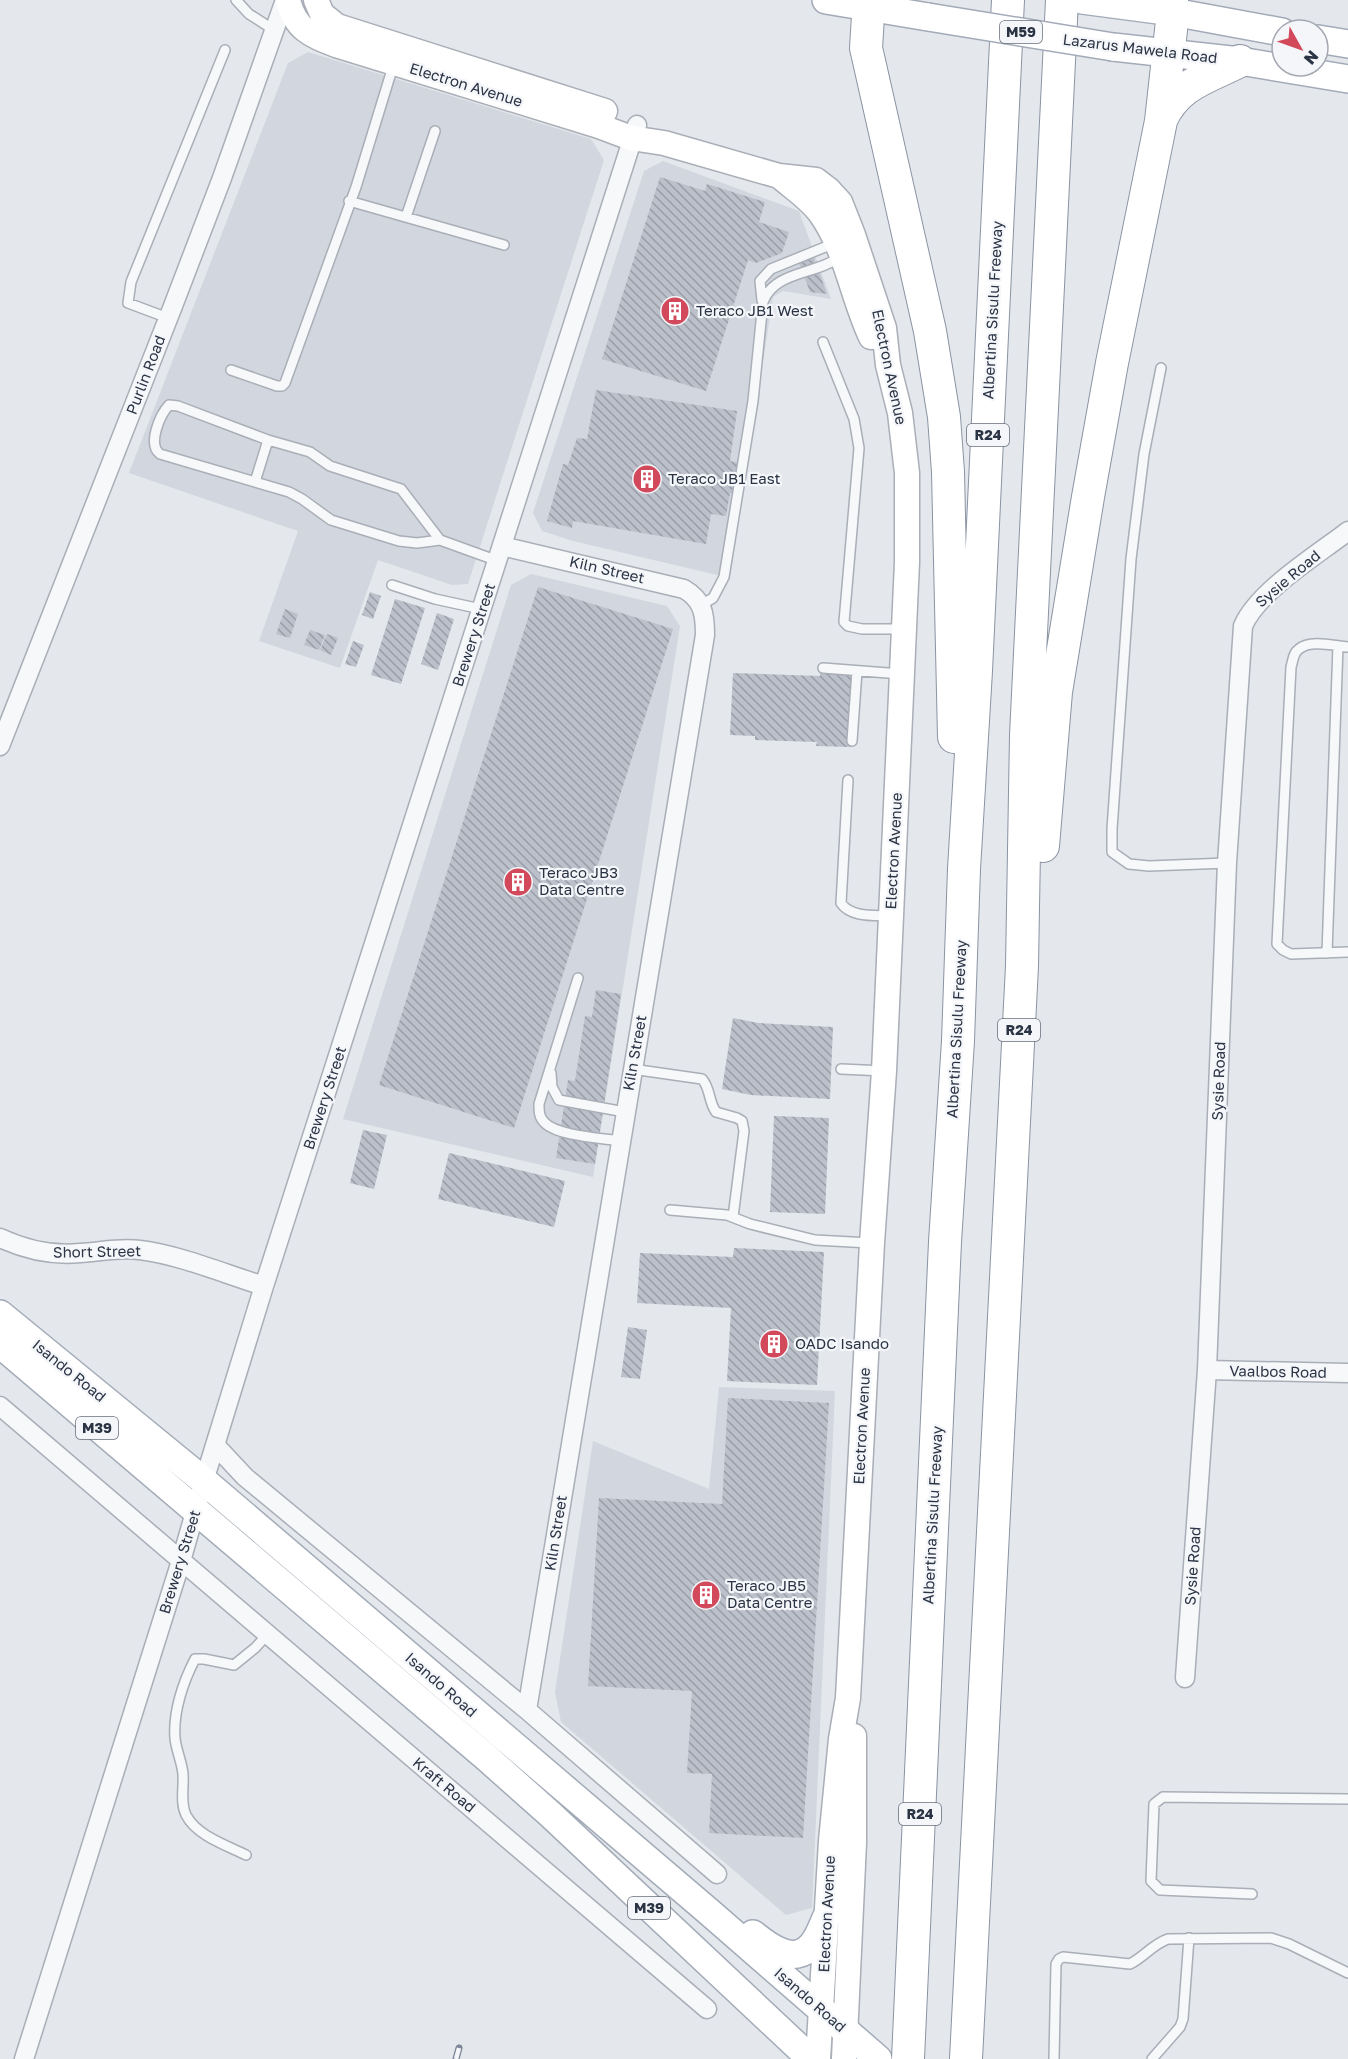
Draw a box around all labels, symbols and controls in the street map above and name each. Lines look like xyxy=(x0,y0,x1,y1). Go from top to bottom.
north arrow xyxy=(1270,18,1330,78)
road number: M59 xyxy=(1000,21,1042,43)
street label: Lazarus Mawela Road xyxy=(1062,30,1218,66)
text: N xyxy=(1300,47,1323,69)
street label: Electron Avenue xyxy=(408,58,525,110)
street label: Albertina Sisulu Freeway xyxy=(978,220,1006,400)
building icon: Teraco JB1 West xyxy=(659,295,691,327)
place label: Teraco JB1 West xyxy=(696,301,814,319)
street label: Electron Avenue xyxy=(869,308,911,426)
street label: Purlin Road xyxy=(122,333,168,417)
road number: R24 xyxy=(967,424,1009,446)
building icon: Teraco JB1 East xyxy=(631,463,663,495)
place label: Teraco JB1 East xyxy=(668,469,781,487)
street label: Sysie Road xyxy=(1251,546,1323,611)
street label: Kiln Street xyxy=(568,552,647,586)
street label: Brewery Street xyxy=(448,581,498,689)
street label: Electron Avenue xyxy=(881,792,905,910)
place label: Teraco JB3 Data Centre xyxy=(539,863,625,898)
building icon: Teraco JB3 Data Centre xyxy=(502,866,534,898)
street label: Albertina Sisulu Freeway xyxy=(942,939,970,1119)
street label: Kiln Street xyxy=(619,1014,650,1092)
road number: R24 xyxy=(998,1019,1040,1041)
street label: Sysie Road xyxy=(1208,1041,1228,1121)
street label: Brewery Street xyxy=(299,1044,349,1152)
street label: Short Street xyxy=(53,1241,141,1261)
building icon: OADC Isando xyxy=(758,1328,790,1360)
place label: OADC Isando xyxy=(795,1334,889,1352)
street label: Isando Road xyxy=(29,1335,110,1405)
street label: Vaalbos Road xyxy=(1229,1361,1327,1381)
street label: Electron Avenue xyxy=(849,1367,873,1485)
road number: M39 xyxy=(76,1417,118,1439)
street label: Albertina Sisulu Freeway xyxy=(918,1425,946,1605)
street label: Kiln Street xyxy=(540,1494,570,1572)
street label: Brewery Street xyxy=(155,1508,203,1616)
street label: Sysie Road xyxy=(1180,1526,1204,1606)
place label: Teraco JB5 Data Centre xyxy=(727,1576,813,1611)
building icon: Teraco JB5 Data Centre xyxy=(690,1579,722,1611)
street label: Isando Road xyxy=(402,1648,481,1720)
street label: Kraft Road xyxy=(409,1753,480,1816)
road number: R24 xyxy=(899,1803,941,1825)
street label: Electron Avenue xyxy=(814,1855,838,1973)
road number: M39 xyxy=(628,1897,670,1919)
street label: Isando Road xyxy=(771,1963,850,2035)

